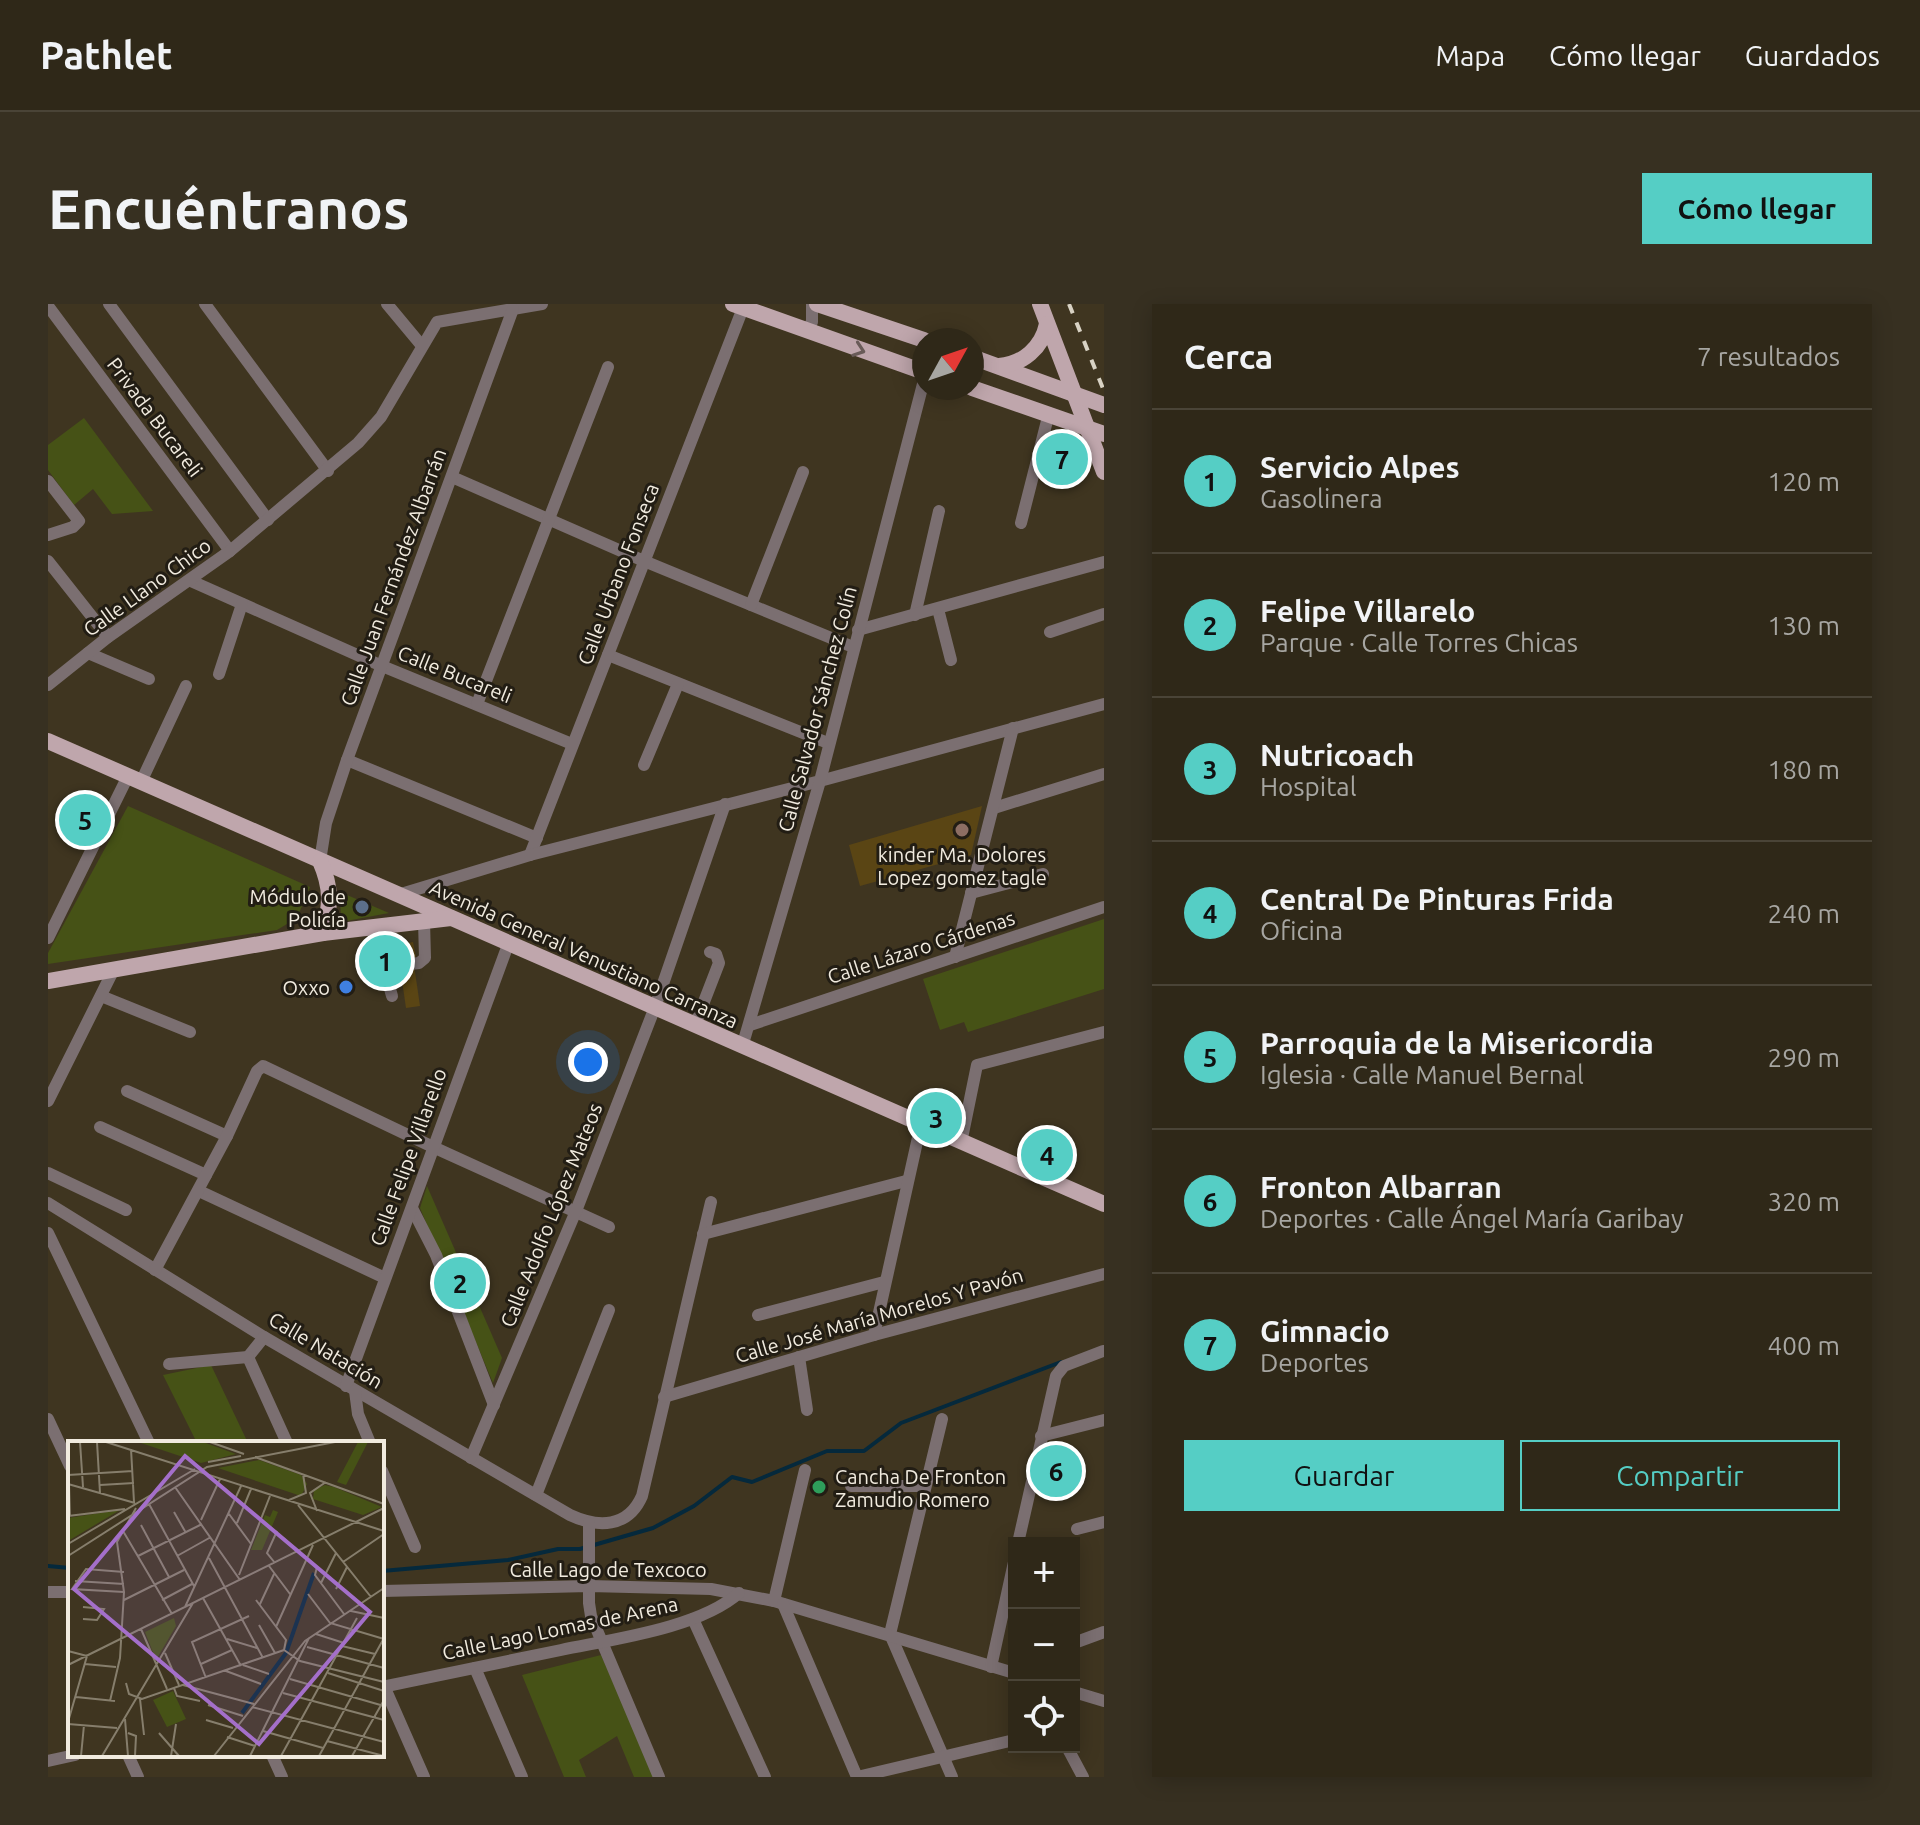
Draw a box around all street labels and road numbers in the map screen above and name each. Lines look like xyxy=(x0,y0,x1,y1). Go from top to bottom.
street label: Privada Bucareli xyxy=(103,353,207,481)
street label: Calle Juan Fernández Albarrán xyxy=(336,445,450,709)
street label: Calle Urbano Fonseca xyxy=(573,480,663,668)
street label: Calle Llano Chico xyxy=(79,533,215,641)
street label: Calle Salvador Sánchez Colín xyxy=(773,584,861,834)
street label: Calle Bucareli xyxy=(395,641,515,707)
street label: Avenida General Venustiano Carranza xyxy=(426,875,742,1033)
street label: Calle Lázaro Cárdenas xyxy=(824,906,1018,988)
street label: Calle Felipe Villarello xyxy=(365,1065,451,1249)
street label: Calle Adolfo López Mateos xyxy=(495,1100,607,1330)
street label: Calle José María Morelos Y Pavón xyxy=(732,1263,1026,1367)
street label: Calle Natación xyxy=(265,1307,387,1393)
street label: Calle Lago de Texcoco xyxy=(509,1558,707,1581)
street label: Calle Lago Lomas de Arena xyxy=(440,1592,680,1664)

